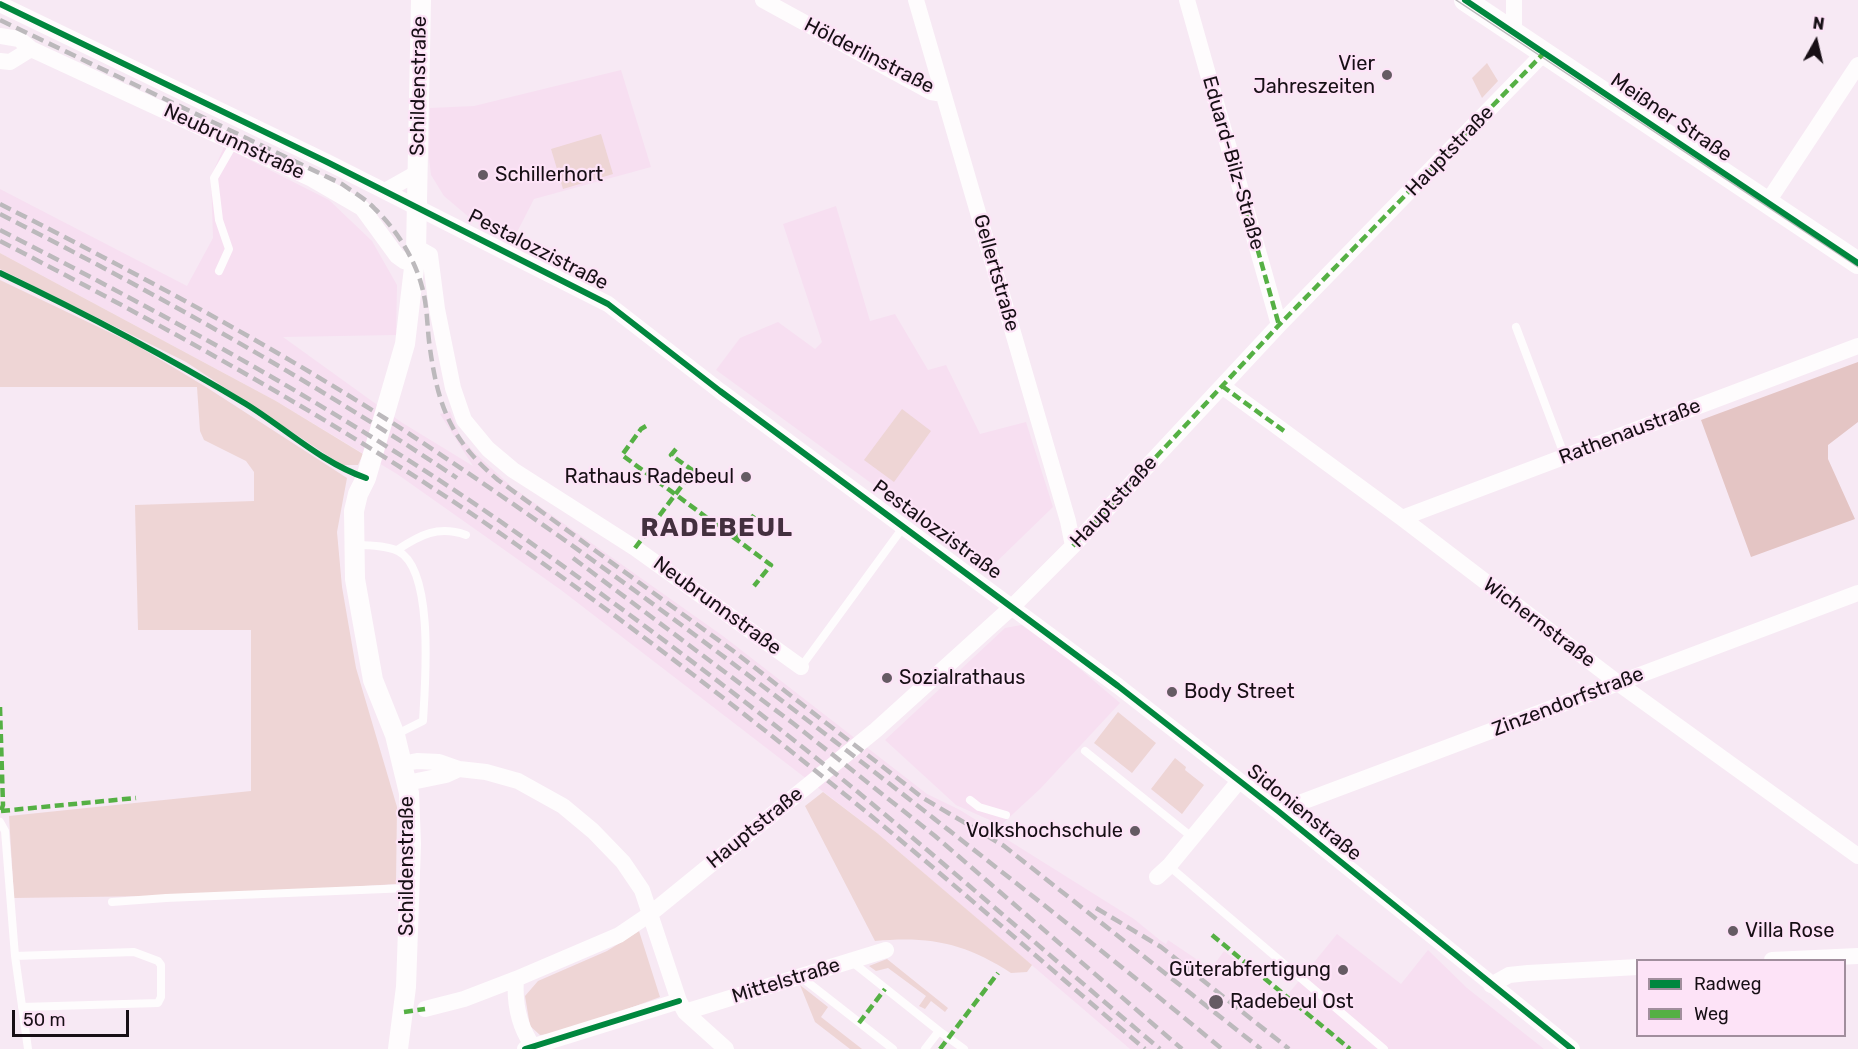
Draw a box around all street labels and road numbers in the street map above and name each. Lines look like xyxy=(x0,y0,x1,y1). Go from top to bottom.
street label: Hölderlinstraße xyxy=(800,13,938,99)
street label: Schildenstraße xyxy=(406,16,432,156)
street label: Meißner Straße xyxy=(1606,69,1736,167)
street label: Eduard-Bilz-Straße xyxy=(1197,73,1269,253)
street label: Neubrunnstraße xyxy=(160,99,308,185)
street label: Hauptstraße xyxy=(1401,101,1499,201)
street label: Pestalozzistraße xyxy=(464,204,612,296)
street label: Gellertstraße xyxy=(968,212,1024,334)
street label: Rathenaustraße xyxy=(1556,394,1704,470)
street label: Hauptstraße xyxy=(1066,451,1162,553)
street label: Pestalozzistraße xyxy=(868,475,1006,585)
street label: Neubrunnstraße xyxy=(648,552,786,660)
street label: Wichernstraße xyxy=(1478,573,1600,673)
street label: Zinzendorfstraße xyxy=(1489,662,1647,742)
street label: Sidonienstraße xyxy=(1242,759,1366,867)
street label: Hauptstraße xyxy=(702,782,808,874)
street label: Schildenstraße xyxy=(395,796,419,936)
street label: Mittelstraße xyxy=(729,953,843,1009)

